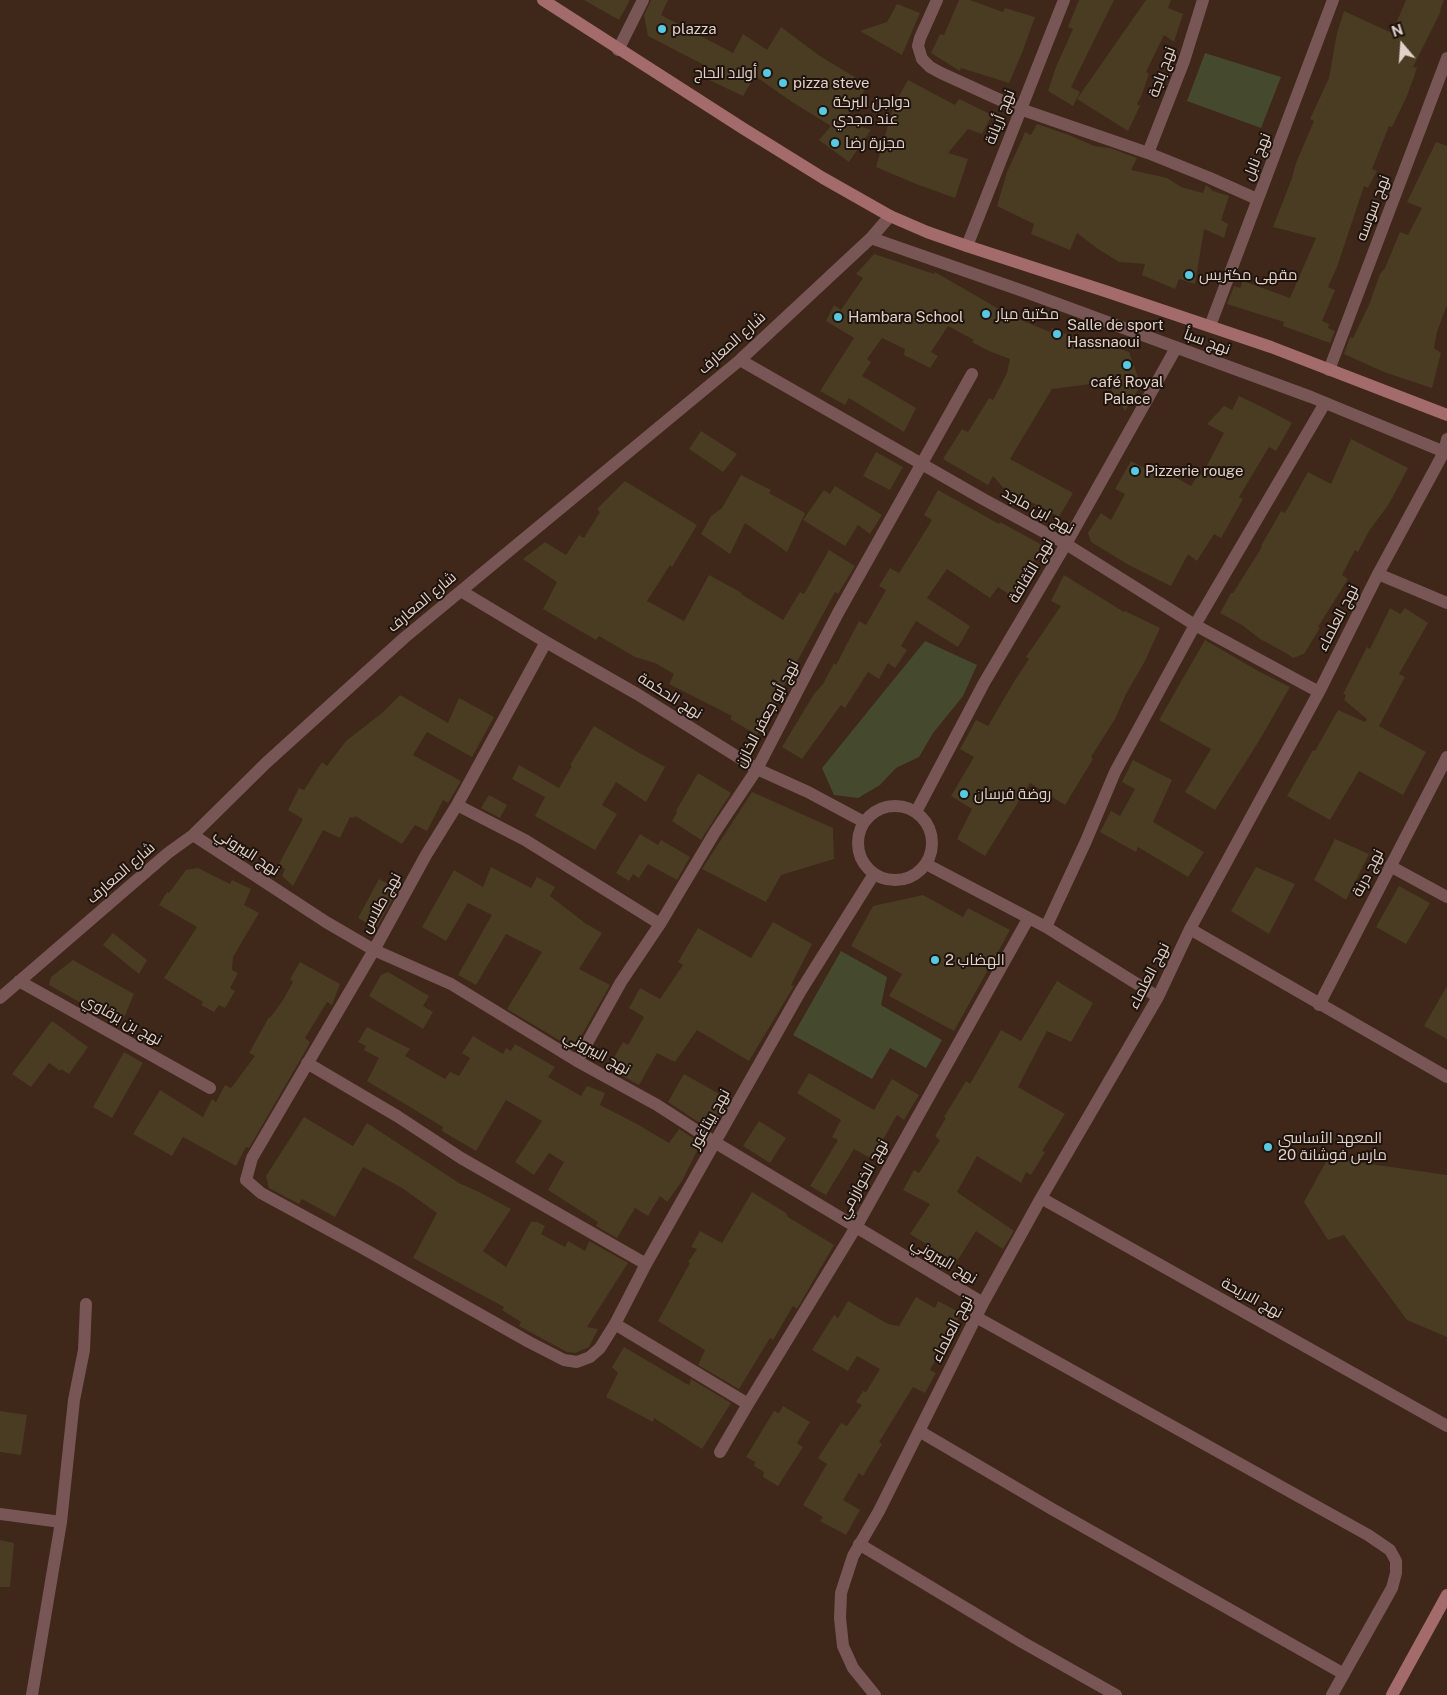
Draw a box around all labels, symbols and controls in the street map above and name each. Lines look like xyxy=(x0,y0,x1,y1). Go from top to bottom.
place label: plazza xyxy=(672,20,717,38)
north arrow xyxy=(1377,20,1427,70)
text: N xyxy=(1390,21,1405,40)
marker: plazza xyxy=(656,23,668,35)
street label: نهج باجة xyxy=(1145,44,1179,100)
place label: أولاد الحاج xyxy=(694,64,757,82)
marker: أولاد الحاج xyxy=(761,67,773,79)
place label: pizza steve xyxy=(793,74,870,92)
marker: pizza steve xyxy=(777,77,789,89)
street label: نهج أريانة xyxy=(981,87,1019,147)
place label: دواجن البركة عند مجدي xyxy=(833,93,910,128)
marker: دواجن البركة عند مجدي xyxy=(817,105,829,117)
street label: نهج نابل xyxy=(1239,130,1275,184)
place label: مجزرة رضا xyxy=(845,134,905,152)
marker: مجزرة رضا xyxy=(829,137,841,149)
street label: نهج سوسه xyxy=(1352,173,1394,243)
place label: مقهى مكتريس xyxy=(1199,266,1297,284)
marker: مقهى مكتريس xyxy=(1183,269,1195,281)
place label: مكتبة ميار xyxy=(996,305,1059,323)
street label: شارع المعارف xyxy=(695,308,769,378)
place label: Hambara School xyxy=(848,308,964,326)
marker: مكتبة ميار xyxy=(980,308,992,320)
marker: Hambara School xyxy=(832,311,844,323)
place label: Salle de sport Hassnaoui xyxy=(1067,316,1163,351)
street label: نهج سبأ xyxy=(1181,325,1233,359)
marker: Salle de sport Hassnaoui xyxy=(1051,328,1063,340)
marker: café Royal Palace xyxy=(1121,359,1133,371)
place label: café Royal Palace xyxy=(1090,373,1164,408)
place label: Pizzerie rouge xyxy=(1145,462,1243,480)
marker: Pizzerie rouge xyxy=(1129,465,1141,477)
street label: نهج ابن ماجد xyxy=(999,484,1077,538)
street label: نهج الثقافة xyxy=(1005,536,1057,606)
street label: شارع المعارف xyxy=(384,568,460,636)
street label: نهج العلماء xyxy=(1314,582,1362,654)
street label: نهج أبو جعفر الخازن xyxy=(731,657,803,771)
street label: نهج الحكمة xyxy=(634,669,706,723)
place label: روضة فرسان xyxy=(974,785,1051,803)
marker: روضة فرسان xyxy=(958,788,970,800)
street label: نهج البيروني xyxy=(211,824,283,880)
street label: شارع المعارف xyxy=(83,839,159,907)
street label: نهج درنة xyxy=(1348,846,1388,900)
street label: نهج طلاس xyxy=(357,870,405,936)
street label: نهج العلماء xyxy=(1125,940,1173,1012)
place label: الهضاب 2 xyxy=(945,951,1005,969)
marker: الهضاب 2 xyxy=(929,954,941,966)
street label: نهج بن برقاوي xyxy=(79,991,165,1049)
street label: نهج البيروني xyxy=(560,1027,634,1079)
street label: نهج بيتاغور xyxy=(686,1086,734,1152)
place label: المعهد الأساسي 20 مارس فوشانة xyxy=(1278,1129,1387,1164)
street label: نهج الخوارزمي xyxy=(834,1136,892,1222)
marker: المعهد الأساسي 20 مارس فوشانة xyxy=(1262,1141,1274,1153)
street label: نهج البيروني xyxy=(908,1234,980,1288)
street label: نهج الاريحة xyxy=(1218,1274,1286,1322)
street label: نهج العلماء xyxy=(928,1293,976,1365)

